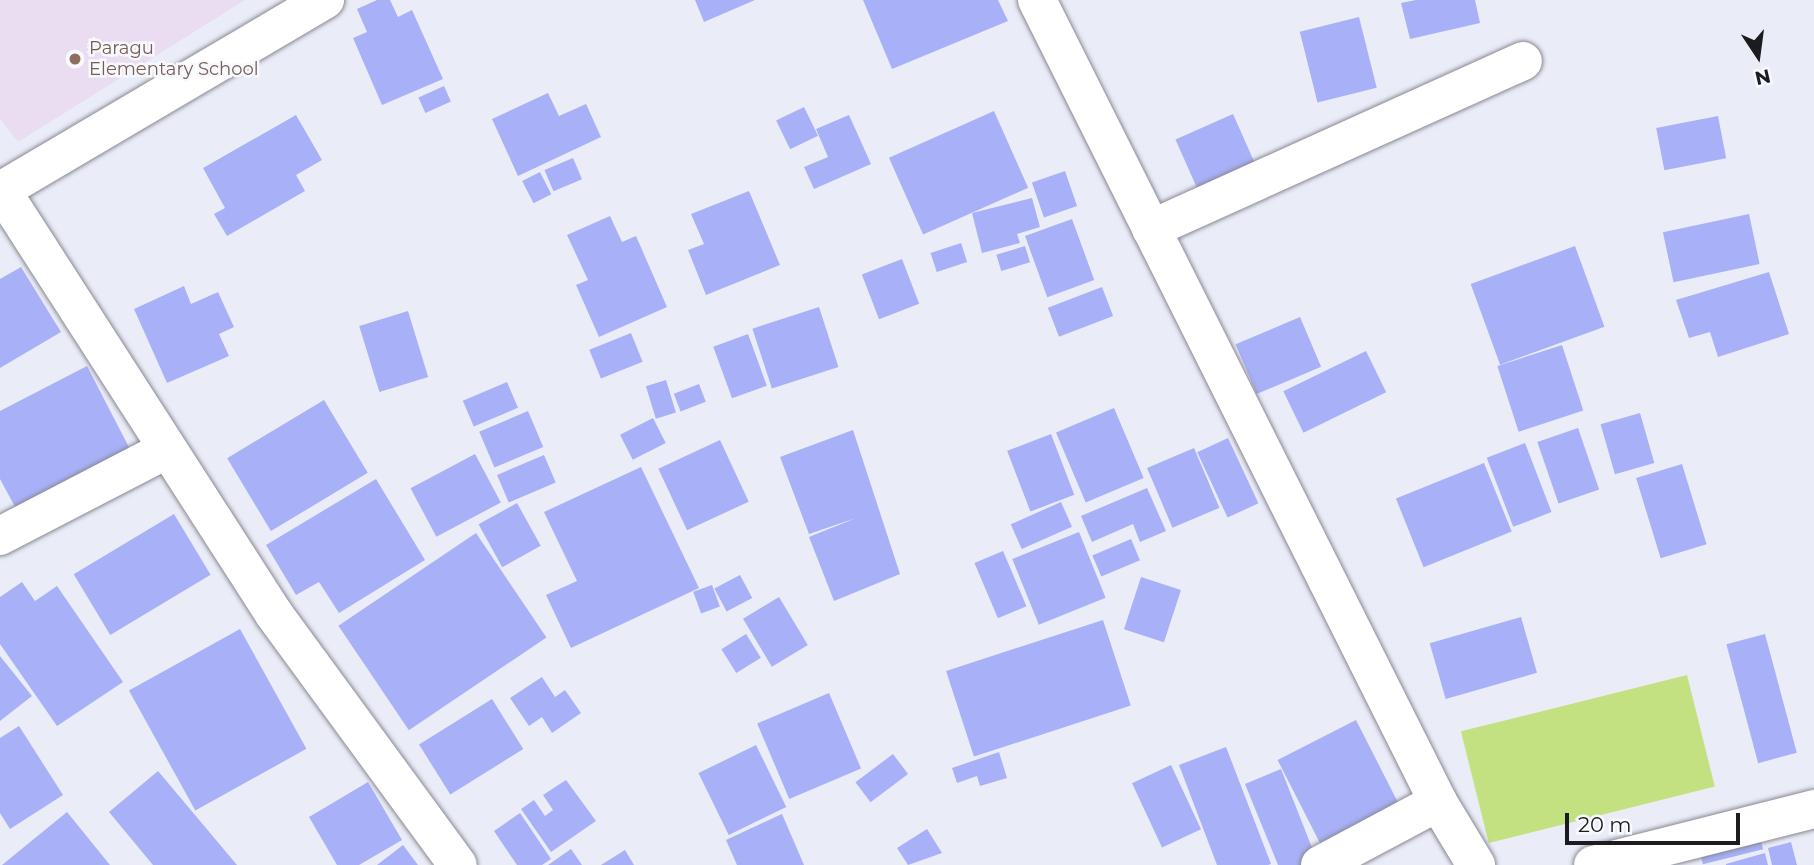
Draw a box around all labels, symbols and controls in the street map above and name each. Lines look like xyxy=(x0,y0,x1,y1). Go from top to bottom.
north arrow xyxy=(1723,21,1793,91)
place label: Paragu Elementary School xyxy=(89,38,259,80)
marker: Paragu Elementary School xyxy=(67,51,83,67)
text: N xyxy=(1753,64,1773,90)
scale bar xyxy=(1569,798,1744,842)
text: 20 m xyxy=(1578,812,1632,837)

